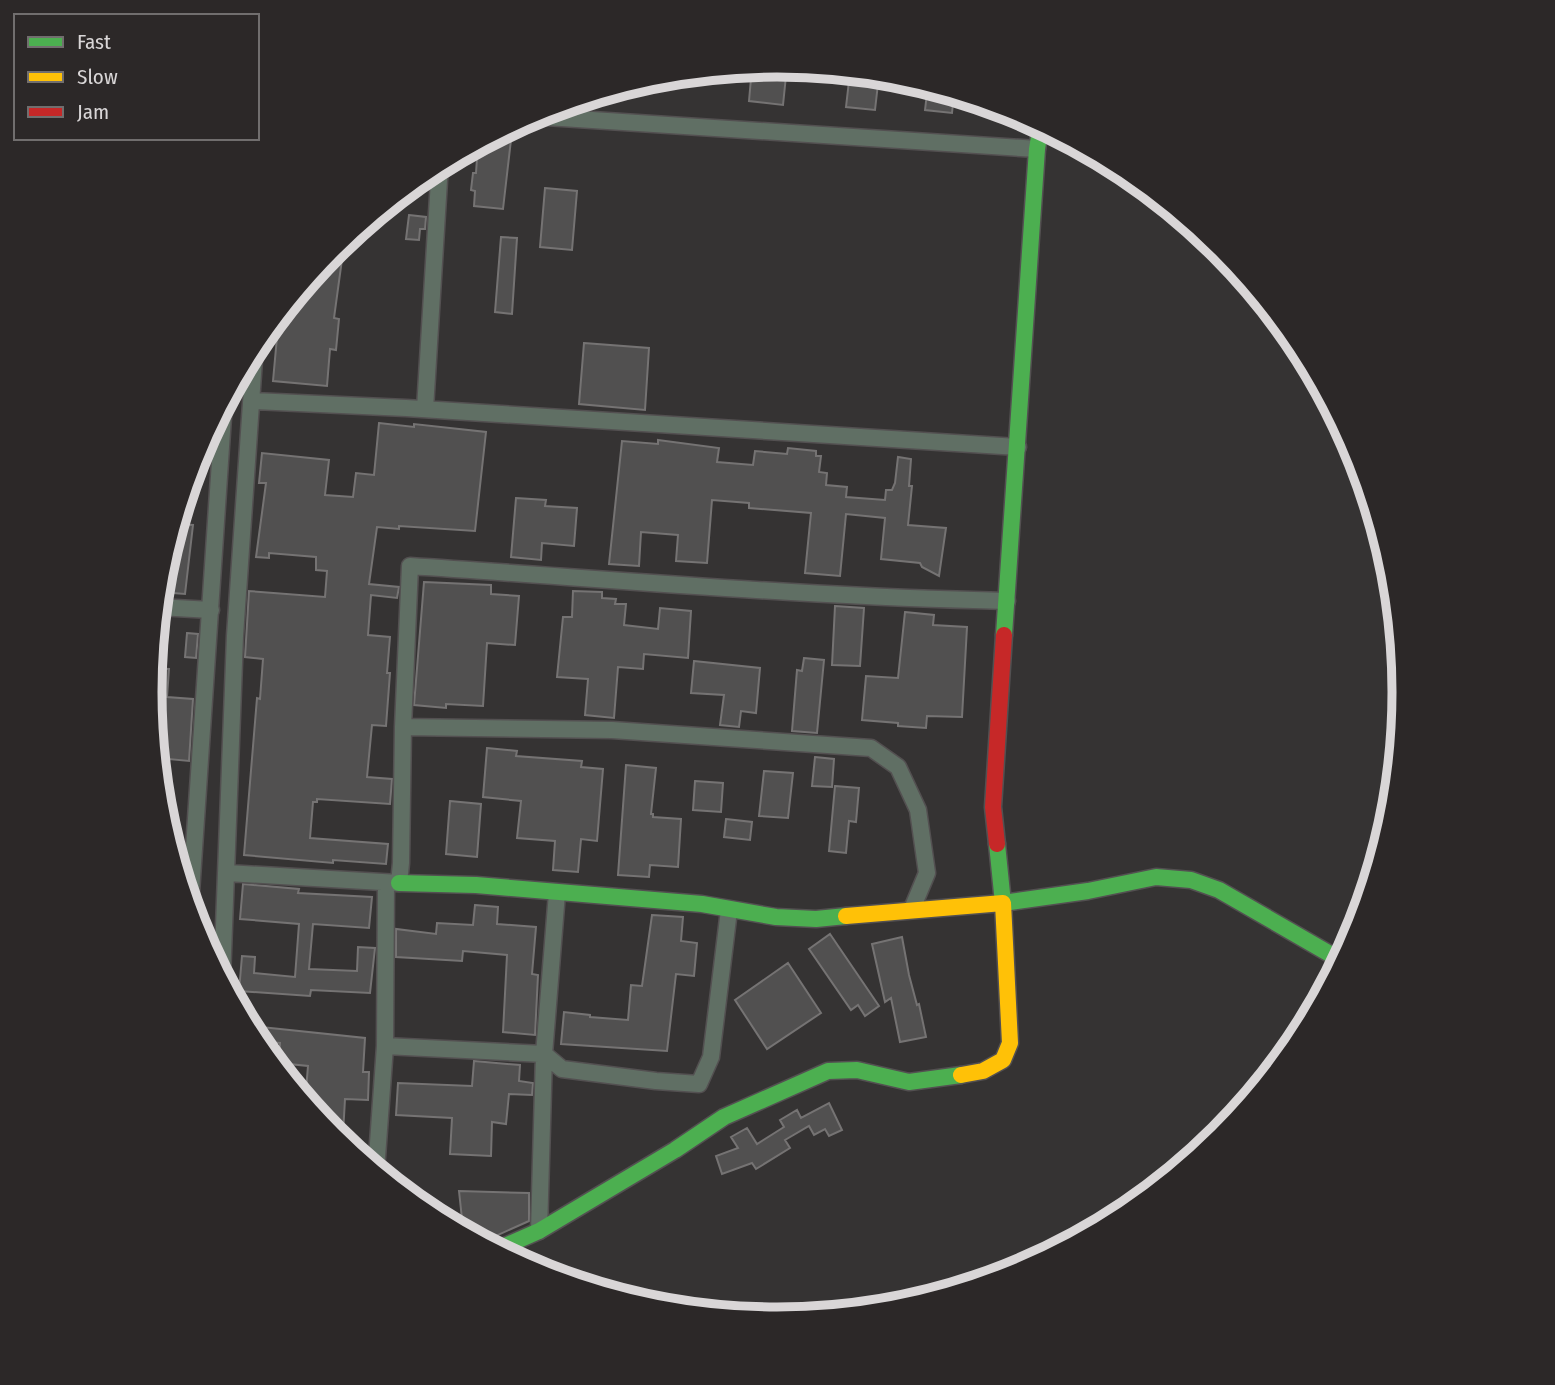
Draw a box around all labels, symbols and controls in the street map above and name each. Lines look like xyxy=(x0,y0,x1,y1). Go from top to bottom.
legend xyxy=(14,14,259,140)
text: Fast xyxy=(77,29,111,55)
text: Slow xyxy=(77,64,118,90)
text: Jam xyxy=(77,99,109,125)

